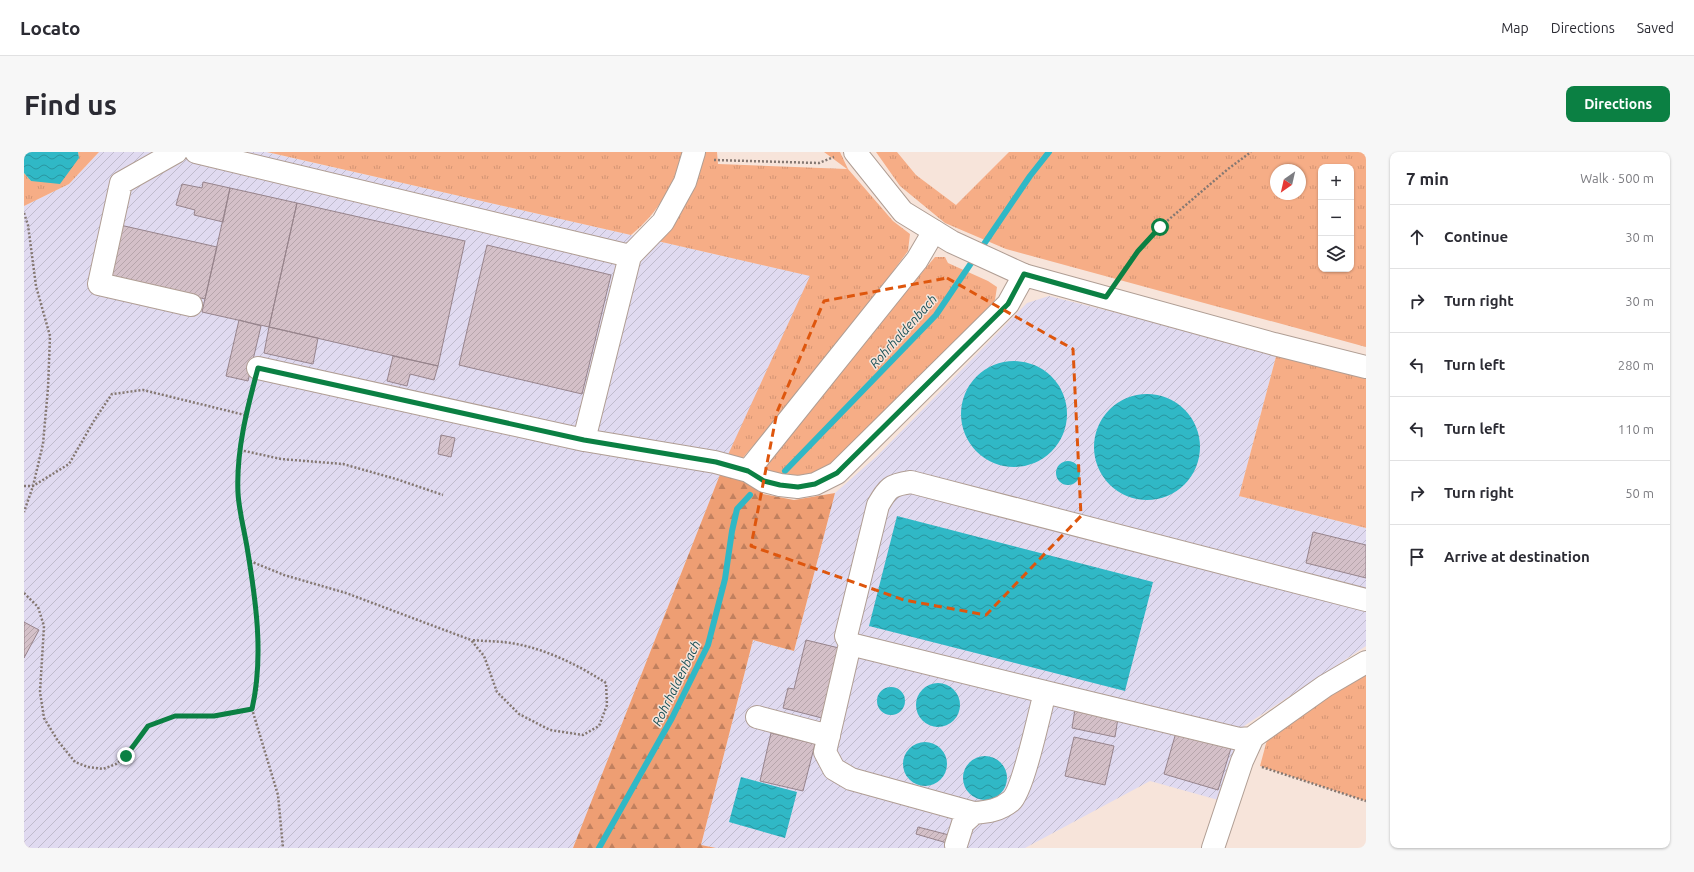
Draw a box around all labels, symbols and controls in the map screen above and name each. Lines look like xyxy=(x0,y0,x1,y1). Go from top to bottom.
text: Locato xyxy=(20,17,81,39)
text: Map xyxy=(1501,20,1529,36)
text: Directions xyxy=(1551,20,1615,36)
text: Saved xyxy=(1637,20,1674,36)
button: Directions xyxy=(1566,86,1670,122)
text: Find us xyxy=(24,89,117,120)
north arrow xyxy=(1270,164,1306,200)
map controls xyxy=(1318,164,1354,272)
button: + xyxy=(1318,164,1354,200)
text: 7 min xyxy=(1406,169,1449,188)
text: Walk · 500 m xyxy=(1580,171,1654,185)
button: − xyxy=(1318,200,1354,236)
route start xyxy=(1151,218,1169,236)
icon: ahead xyxy=(1406,226,1428,248)
text: Continue xyxy=(1444,228,1508,245)
text: 30 m xyxy=(1625,230,1654,244)
button: layers xyxy=(1318,236,1354,272)
icon: right xyxy=(1406,290,1428,312)
water label: Rohrhaldenbach xyxy=(867,292,939,370)
text: Turn right xyxy=(1444,292,1514,309)
text: 30 m xyxy=(1625,294,1654,308)
icon: left xyxy=(1406,354,1428,376)
text: Turn left xyxy=(1444,356,1505,373)
text: 280 m xyxy=(1618,358,1654,372)
icon: left xyxy=(1406,418,1428,440)
text: Turn left xyxy=(1444,420,1505,437)
text: 110 m xyxy=(1618,422,1654,436)
icon: right xyxy=(1406,482,1428,504)
text: Turn right xyxy=(1444,484,1514,501)
text: 50 m xyxy=(1625,486,1654,500)
icon: arrive xyxy=(1406,546,1428,568)
text: Arrive at destination xyxy=(1444,548,1590,565)
water label: Rohrhaldenbach xyxy=(649,638,703,728)
route end xyxy=(117,747,135,765)

